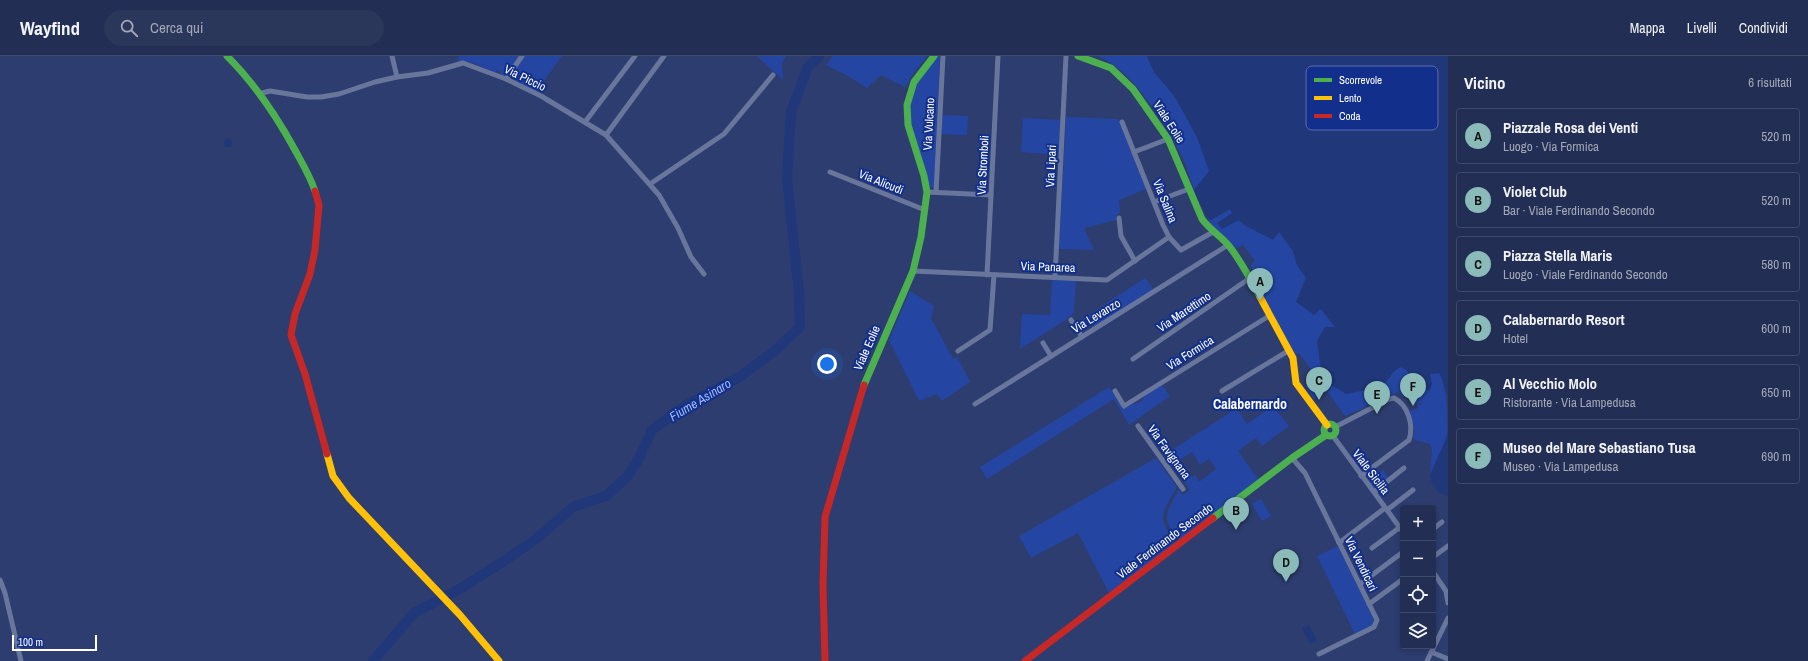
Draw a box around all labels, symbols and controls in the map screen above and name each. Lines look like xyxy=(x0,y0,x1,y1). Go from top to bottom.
search box xyxy=(104,10,384,46)
text: Wayfind xyxy=(20,15,80,41)
icon: search xyxy=(118,17,140,39)
text: Cerca qui xyxy=(150,17,203,38)
text: Mappa xyxy=(1630,19,1665,37)
text: Livelli xyxy=(1687,19,1717,37)
text: Condividi xyxy=(1739,19,1788,37)
street label: Via Piccio xyxy=(501,61,549,95)
legend xyxy=(1306,66,1438,130)
text: Vicino xyxy=(1464,71,1506,94)
text: Scorrevole xyxy=(1339,73,1382,87)
text: 6 risultati xyxy=(1748,74,1792,91)
text: Lento xyxy=(1339,91,1362,105)
street label: Via Vulcano xyxy=(920,97,938,151)
street label: Viale Eolie xyxy=(1149,98,1189,146)
text: Coda xyxy=(1339,109,1361,123)
text: Piazzale Rosa dei Venti xyxy=(1503,117,1638,138)
text: A xyxy=(1474,128,1482,145)
text: 520 m xyxy=(1761,128,1791,145)
street label: Via Stromboli xyxy=(973,135,993,195)
text: Luogo · Via Formica xyxy=(1503,138,1599,155)
street label: Via Lipari xyxy=(1042,144,1060,188)
street label: Via Alicudi xyxy=(856,166,906,198)
street label: Via Salina xyxy=(1149,177,1181,225)
text: Violet Club xyxy=(1503,181,1567,202)
text: B xyxy=(1474,192,1482,209)
text: 520 m xyxy=(1761,192,1791,209)
text: Bar · Viale Ferdinando Secondo xyxy=(1503,202,1655,219)
text: Piazza Stella Maris xyxy=(1503,245,1612,266)
text: C xyxy=(1474,256,1482,273)
text: 580 m xyxy=(1761,256,1791,273)
street label: Via Panarea xyxy=(1020,258,1076,276)
text: Luogo · Viale Ferdinando Secondo xyxy=(1503,266,1668,283)
pin: A xyxy=(1247,268,1273,301)
street label: Via Marettimo xyxy=(1154,288,1214,336)
street label: Via Levanzo xyxy=(1069,295,1123,337)
text: Calabernardo Resort xyxy=(1503,309,1625,330)
text: D xyxy=(1474,320,1482,337)
text: 600 m xyxy=(1761,320,1791,337)
street label: Viale Eolie xyxy=(850,323,884,373)
text: Hotel xyxy=(1503,330,1528,347)
street label: Via Formica xyxy=(1163,332,1217,374)
your location xyxy=(817,354,837,374)
pin: C xyxy=(1306,367,1332,400)
pin: F xyxy=(1400,373,1426,406)
text: Al Vecchio Molo xyxy=(1503,373,1597,394)
water label: Fiume Asinaro xyxy=(666,375,734,425)
pin: E xyxy=(1364,381,1390,414)
text: E xyxy=(1474,384,1482,401)
text: 650 m xyxy=(1761,384,1791,401)
text: Ristorante · Via Lampedusa xyxy=(1503,394,1636,411)
district label: Calabernardo xyxy=(1213,395,1287,413)
street label: Via Favignana xyxy=(1144,422,1194,483)
text: Museo del Mare Sebastiano Tusa xyxy=(1503,437,1696,458)
street label: Viale Sicilia xyxy=(1349,446,1393,498)
text: F xyxy=(1475,448,1481,465)
text: 690 m xyxy=(1761,448,1791,465)
text: Museo · Via Lampedusa xyxy=(1503,458,1618,475)
pin: B xyxy=(1223,497,1249,530)
street label: Viale Ferdinando Secondo xyxy=(1114,500,1216,582)
map controls xyxy=(1400,505,1436,649)
button: + xyxy=(1400,505,1436,541)
street label: Via Vendicari xyxy=(1341,534,1381,594)
button: − xyxy=(1400,541,1436,577)
pin: D xyxy=(1273,549,1299,582)
button: locate xyxy=(1400,577,1436,613)
button: layers xyxy=(1400,613,1436,649)
scale bar xyxy=(12,633,97,652)
text: 100 m xyxy=(18,635,43,649)

